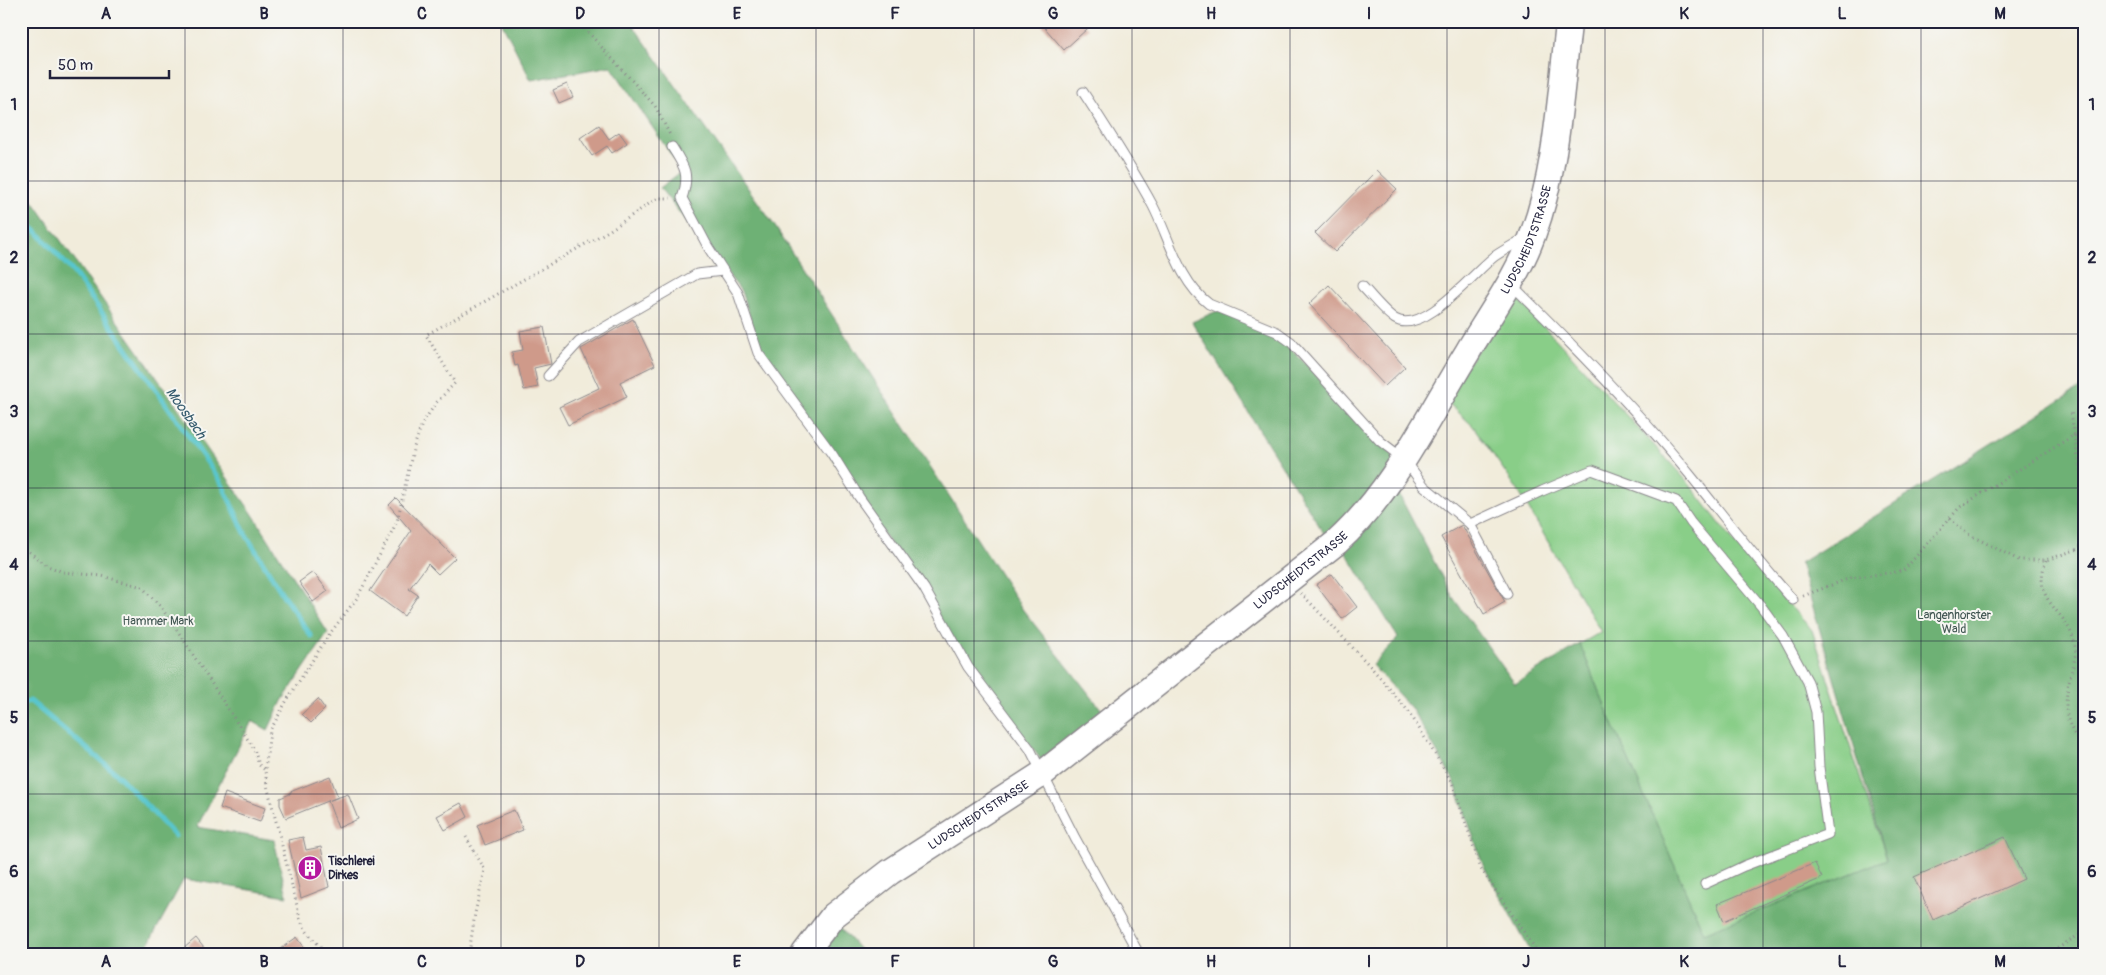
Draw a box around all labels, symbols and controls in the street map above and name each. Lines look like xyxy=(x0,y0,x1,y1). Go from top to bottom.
text: A xyxy=(101,4,112,24)
text: B xyxy=(259,4,269,24)
text: C xyxy=(417,4,427,24)
text: D xyxy=(575,4,585,24)
text: E xyxy=(733,4,742,24)
text: F xyxy=(890,4,900,24)
text: G xyxy=(1048,4,1059,24)
text: H xyxy=(1206,4,1216,24)
text: I xyxy=(1367,4,1371,24)
text: J xyxy=(1522,4,1530,24)
text: K xyxy=(1679,4,1689,24)
text: L xyxy=(1837,4,1847,24)
text: M xyxy=(1994,4,2006,24)
scale bar xyxy=(50,48,169,80)
text: 50 m xyxy=(58,56,93,75)
text: 1 xyxy=(11,95,17,115)
text: 1 xyxy=(2089,95,2095,115)
street label: LUDSCHEIDTSTRASSE xyxy=(1497,184,1555,297)
text: 2 xyxy=(10,248,19,268)
text: 2 xyxy=(2088,248,2097,268)
water label: Moosbach xyxy=(162,384,211,443)
text: 3 xyxy=(10,402,19,422)
text: 3 xyxy=(2088,402,2097,422)
street label: LUDSCHEIDTSTRASSE xyxy=(1250,528,1351,612)
text: 4 xyxy=(9,555,19,575)
text: 4 xyxy=(2087,555,2097,575)
park label: Langenhorster Wald xyxy=(1917,608,1992,637)
park label: Hammer Mark xyxy=(123,614,193,629)
text: 5 xyxy=(10,708,19,728)
text: 5 xyxy=(2088,708,2097,728)
street label: LUDSCHEIDTSTRASSE xyxy=(925,777,1032,853)
place label: Tischlerei Dirkes xyxy=(327,854,375,883)
building icon: Tischlerei Dirkes xyxy=(297,855,323,881)
text: 6 xyxy=(9,862,19,882)
text: 6 xyxy=(2087,862,2097,882)
text: A xyxy=(101,952,112,972)
text: B xyxy=(259,952,269,972)
text: C xyxy=(417,952,427,972)
text: D xyxy=(575,952,585,972)
text: E xyxy=(733,952,742,972)
text: F xyxy=(890,952,900,972)
text: G xyxy=(1048,952,1059,972)
text: H xyxy=(1206,952,1216,972)
text: I xyxy=(1367,952,1371,972)
text: J xyxy=(1522,952,1530,972)
text: K xyxy=(1679,952,1689,972)
text: L xyxy=(1837,952,1847,972)
text: M xyxy=(1994,952,2006,972)

